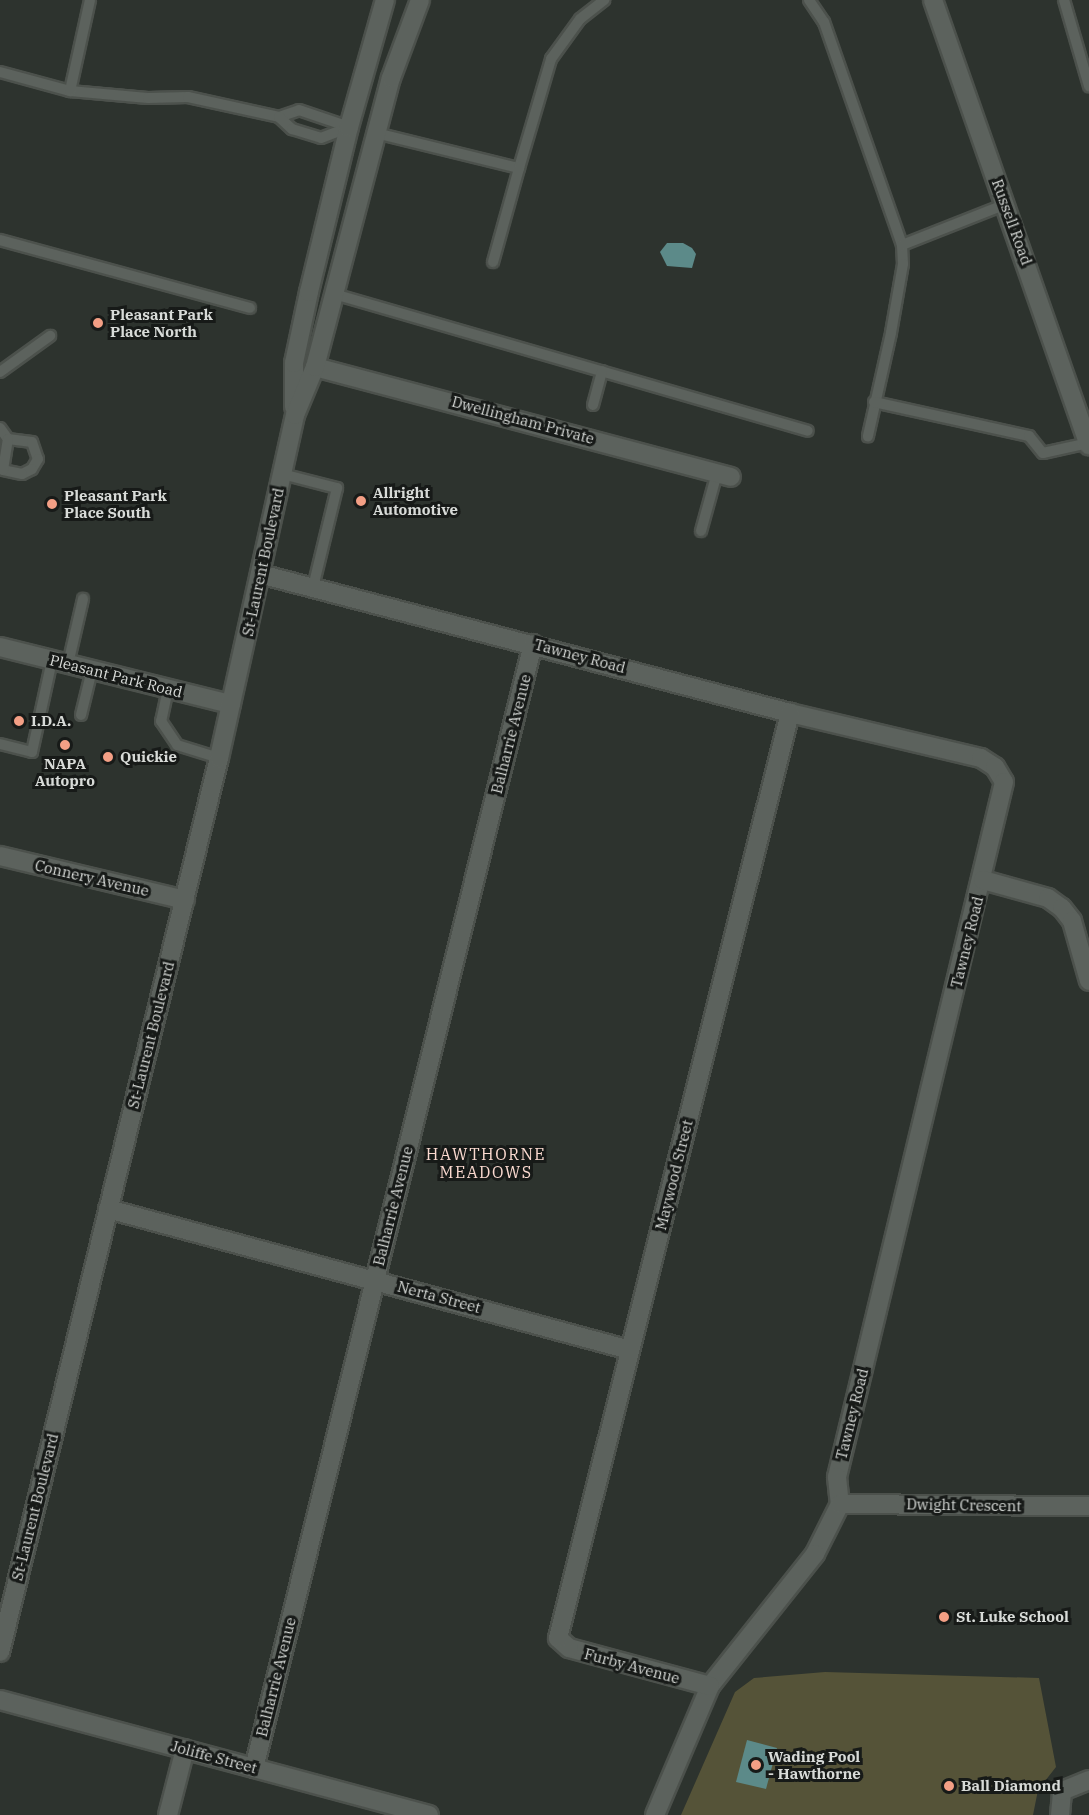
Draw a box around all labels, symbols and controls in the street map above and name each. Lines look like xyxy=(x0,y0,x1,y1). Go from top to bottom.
street label: Russell Road xyxy=(988,177,1036,267)
place label: Pleasant Park Place North xyxy=(110,305,213,340)
marker: Pleasant Park Place North xyxy=(91,316,105,330)
street label: Dwellingham Private xyxy=(450,392,596,448)
place label: Allright Automotive xyxy=(373,483,458,518)
place label: Pleasant Park Place South xyxy=(64,486,167,521)
street label: St-Laurent Boulevard xyxy=(238,486,288,638)
marker: Allright Automotive xyxy=(354,494,368,508)
marker: Pleasant Park Place South xyxy=(45,497,59,511)
street label: Tawney Road xyxy=(532,635,628,677)
street label: Pleasant Park Road xyxy=(48,651,184,701)
street label: Balharrie Avenue xyxy=(487,672,535,796)
place label: I.D.A. xyxy=(31,712,71,730)
marker: I.D.A. xyxy=(12,714,26,728)
marker: NAPA Autopro xyxy=(58,738,72,752)
place label: Quickie xyxy=(120,748,177,766)
marker: Quickie xyxy=(101,750,115,764)
place label: NAPA Autopro xyxy=(35,754,95,789)
street label: Connery Avenue xyxy=(33,856,151,900)
street label: Tawney Road xyxy=(947,894,987,990)
street label: St-Laurent Boulevard xyxy=(124,959,178,1111)
street label: Maywood Street xyxy=(652,1118,696,1232)
street label: Balharrie Avenue xyxy=(369,1144,417,1268)
district label: HAWTHORNE MEADOWS xyxy=(426,1144,546,1182)
street label: Nerta Street xyxy=(395,1277,483,1317)
street label: Tawney Road xyxy=(832,1366,872,1462)
street label: St-Laurent Boulevard xyxy=(8,1431,62,1583)
street label: Dwight Crescent xyxy=(906,1495,1022,1515)
place label: St. Luke School xyxy=(956,1608,1069,1626)
marker: St. Luke School xyxy=(937,1610,951,1624)
street label: Balharrie Avenue xyxy=(252,1615,300,1739)
street label: Furby Avenue xyxy=(582,1645,682,1687)
street label: Joliffe Street xyxy=(169,1737,259,1777)
place label: Wading Pool - Hawthorne xyxy=(768,1747,861,1782)
marker: Wading Pool - Hawthorne xyxy=(749,1758,763,1772)
place label: Ball Diamond xyxy=(961,1777,1061,1795)
marker: Ball Diamond xyxy=(942,1779,956,1793)

